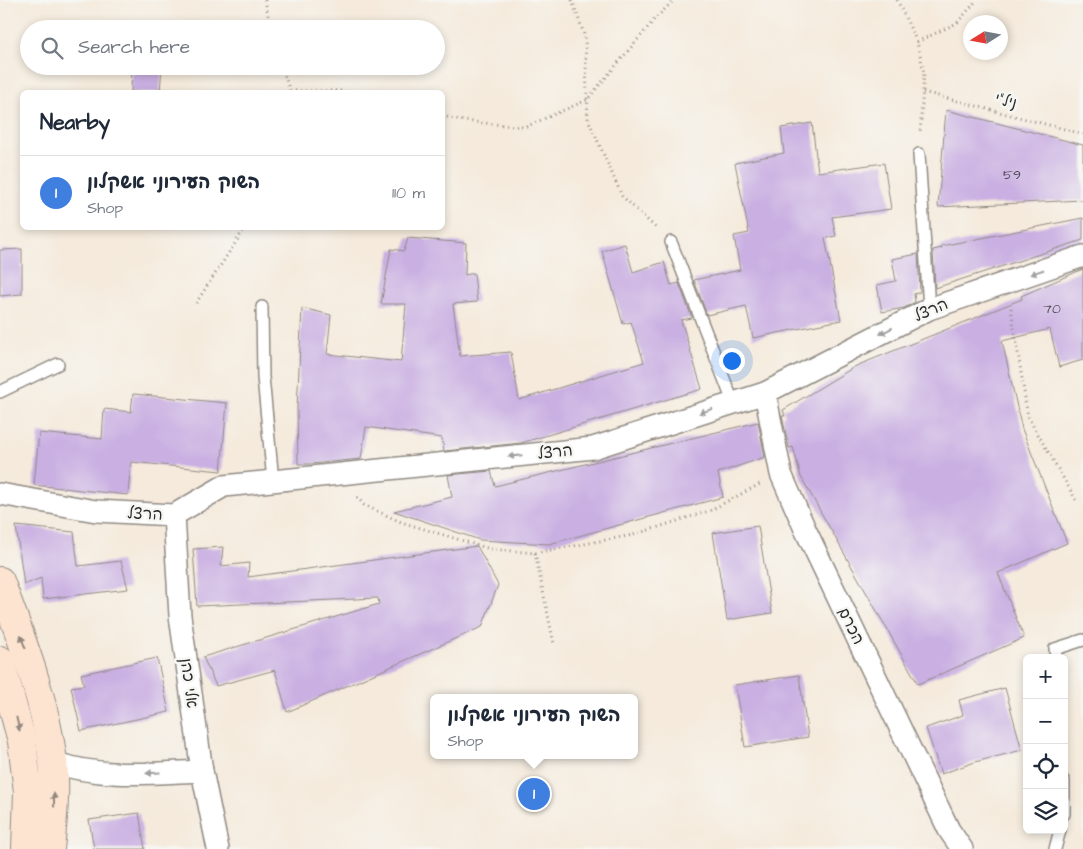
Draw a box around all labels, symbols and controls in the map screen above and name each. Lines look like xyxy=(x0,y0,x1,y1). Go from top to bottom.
north arrow xyxy=(963,15,1008,60)
search box xyxy=(20,20,445,75)
icon: search xyxy=(38,34,66,62)
text: Search here xyxy=(78,34,190,61)
street label: ניל"י xyxy=(992,88,1020,114)
text: Nearby xyxy=(40,108,110,137)
house number: 59 xyxy=(1003,165,1021,185)
text: השוק העירוני אשקלון xyxy=(87,169,260,196)
text: 1 xyxy=(55,182,57,204)
text: 110 m xyxy=(392,182,425,204)
text: Shop xyxy=(87,197,123,219)
one-way arrow xyxy=(1029,268,1044,276)
street label: הרצל xyxy=(910,293,952,327)
house number: 70 xyxy=(1043,299,1061,319)
one-way arrow xyxy=(879,327,893,335)
your location xyxy=(719,348,745,374)
one-way arrow xyxy=(698,407,713,415)
street label: הרצל xyxy=(536,439,574,465)
one-way arrow xyxy=(507,452,523,460)
street label: הרצל xyxy=(127,502,163,526)
street label: הכרם xyxy=(833,604,869,648)
one-way arrow xyxy=(19,634,27,649)
map controls xyxy=(1023,654,1068,834)
button: + xyxy=(1023,654,1068,699)
street label: אלי כהן xyxy=(175,657,203,710)
popup xyxy=(430,694,638,759)
button: − xyxy=(1023,699,1068,744)
text: השוק העירוני אשקלון xyxy=(447,702,621,729)
one-way arrow xyxy=(14,717,22,732)
text: Shop xyxy=(447,730,483,752)
button: locate xyxy=(1023,744,1068,789)
one-way arrow xyxy=(145,770,161,778)
pin: 1 xyxy=(518,775,550,813)
button: layers xyxy=(1023,789,1068,834)
one-way arrow xyxy=(50,792,58,808)

